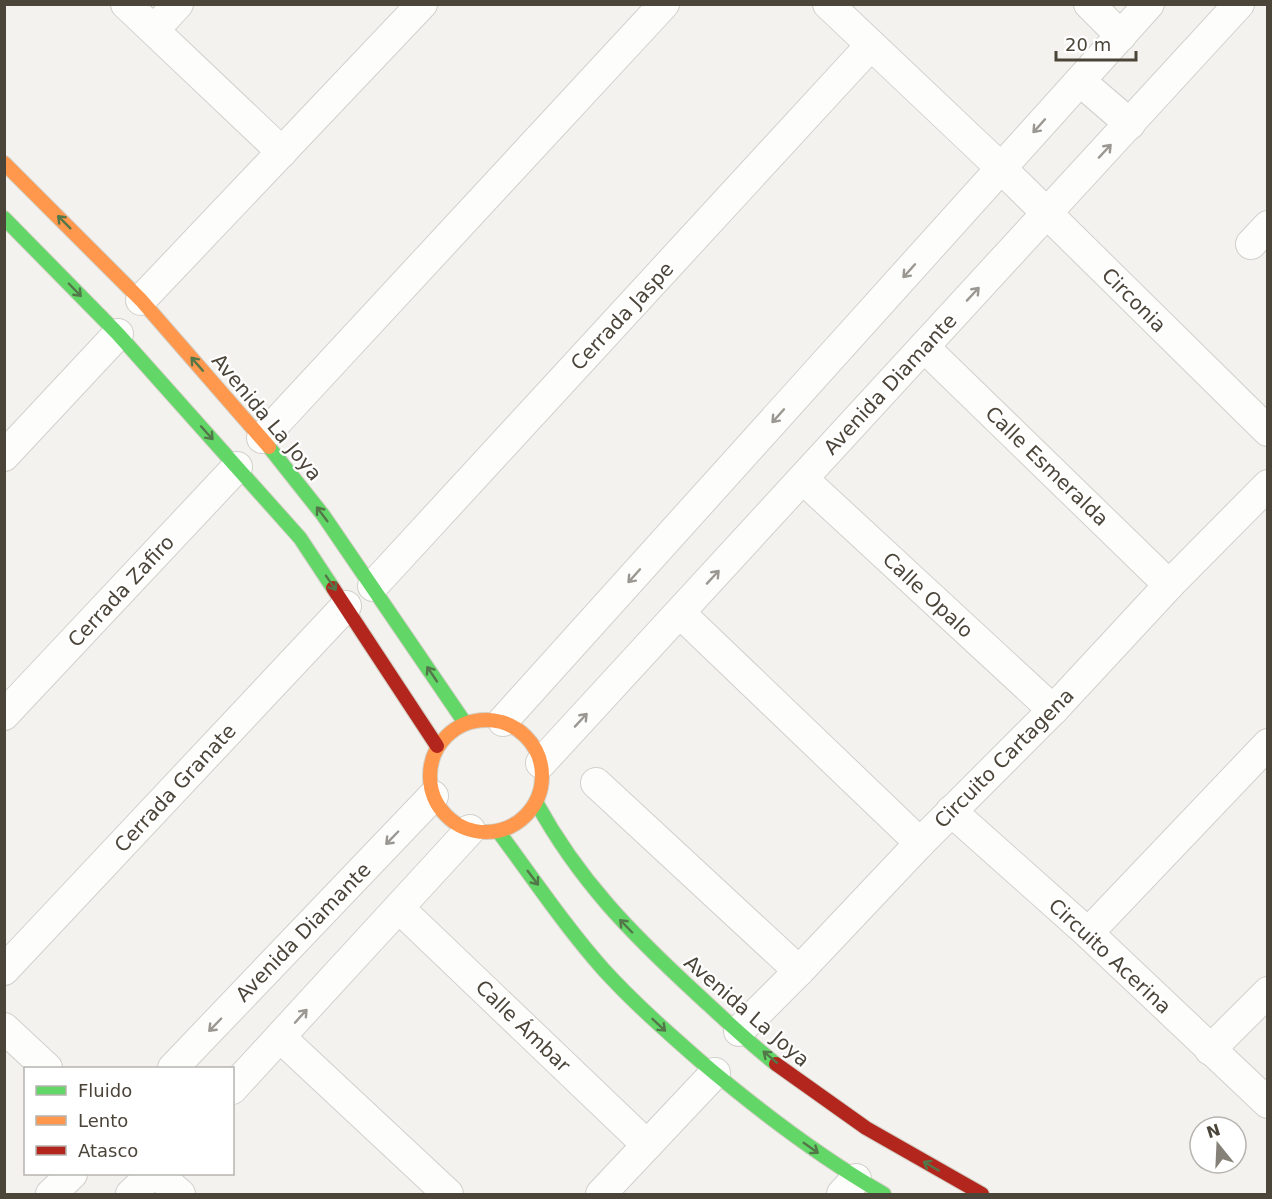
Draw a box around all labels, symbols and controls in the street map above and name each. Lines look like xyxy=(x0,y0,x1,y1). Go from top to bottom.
scale bar xyxy=(1056,24,1136,62)
text: 20 m xyxy=(1065,34,1111,55)
one-way arrow xyxy=(1033,118,1047,133)
one-way arrow xyxy=(1098,143,1112,158)
one-way arrow xyxy=(56,214,71,229)
street label: Cerrada Jaspe xyxy=(566,257,678,375)
one-way arrow xyxy=(902,263,916,278)
street label: Circonia xyxy=(1097,263,1171,337)
one-way arrow xyxy=(67,282,82,297)
one-way arrow xyxy=(966,287,980,302)
street label: Avenida Diamante xyxy=(818,309,962,459)
street label: Avenida La Joya xyxy=(207,349,327,485)
one-way arrow xyxy=(190,357,204,372)
street label: Calle Esmeralda xyxy=(980,401,1114,531)
one-way arrow xyxy=(771,408,785,423)
one-way arrow xyxy=(200,425,214,440)
one-way arrow xyxy=(315,506,328,522)
street label: Cerrada Zafiro xyxy=(63,530,179,652)
street label: Calle Opalo xyxy=(878,547,978,643)
one-way arrow xyxy=(627,568,641,583)
one-way arrow xyxy=(706,569,720,584)
one-way arrow xyxy=(325,575,337,591)
one-way arrow xyxy=(426,667,438,683)
street label: Circuito Cartagena xyxy=(929,683,1079,833)
one-way arrow xyxy=(574,713,588,728)
street label: Cerrada Granate xyxy=(109,719,241,857)
one-way arrow xyxy=(385,831,400,846)
street label: Avenida Diamante xyxy=(230,857,376,1007)
one-way arrow xyxy=(527,869,539,885)
street label: Circuito Acerina xyxy=(1044,893,1176,1019)
one-way arrow xyxy=(618,919,633,934)
street label: Avenida La Joya xyxy=(679,950,815,1072)
street label: Calle Ámbar xyxy=(471,975,576,1078)
one-way arrow xyxy=(294,1009,308,1024)
one-way arrow xyxy=(208,1017,222,1032)
one-way arrow xyxy=(652,1018,667,1032)
one-way arrow xyxy=(762,1051,778,1064)
legend xyxy=(24,1067,234,1175)
text: Fluido xyxy=(78,1080,132,1101)
text: Lento xyxy=(78,1110,128,1131)
north arrow xyxy=(1188,1115,1248,1175)
text: N xyxy=(1204,1120,1223,1142)
text: Atasco xyxy=(78,1140,138,1161)
one-way arrow xyxy=(802,1142,819,1154)
one-way arrow xyxy=(923,1160,940,1172)

